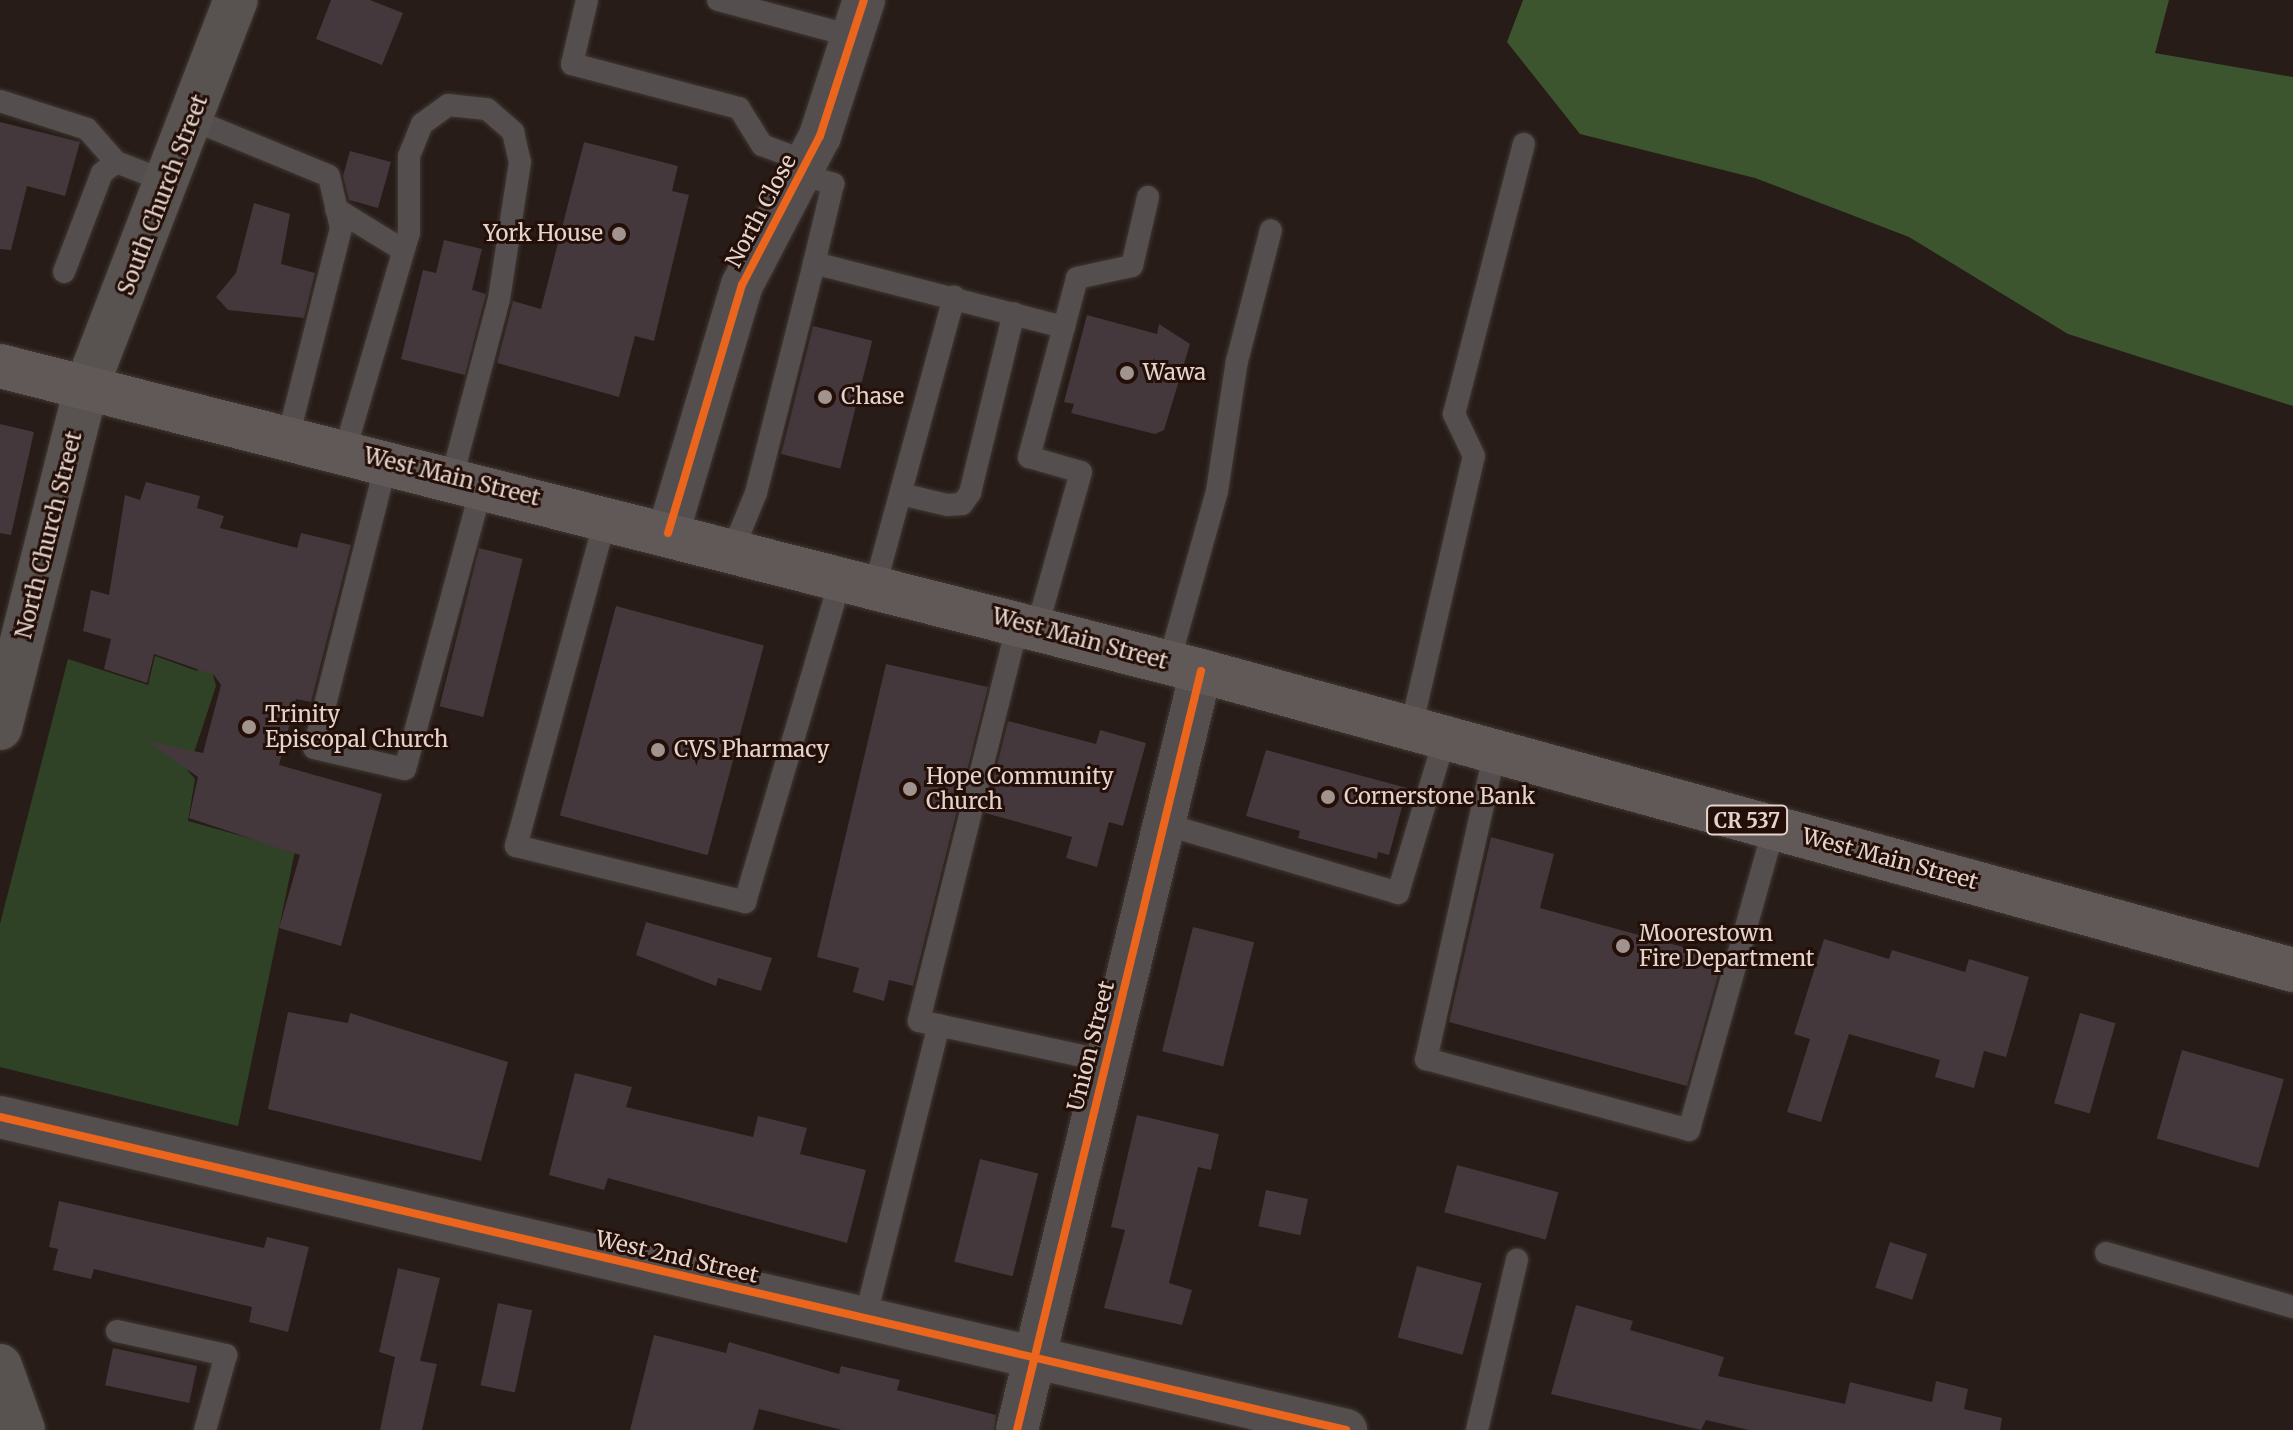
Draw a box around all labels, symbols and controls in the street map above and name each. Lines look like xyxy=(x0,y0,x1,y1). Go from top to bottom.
street label: South Church Street xyxy=(113,91,213,299)
street label: North Close xyxy=(720,150,802,272)
place label: York House xyxy=(483,221,603,247)
marker: York House xyxy=(610,225,628,243)
place label: Wawa xyxy=(1143,360,1206,386)
marker: Wawa xyxy=(1118,364,1136,382)
place label: Chase xyxy=(841,384,904,410)
marker: Chase xyxy=(816,388,834,406)
street label: North Church Street xyxy=(10,429,88,641)
street label: West Main Street xyxy=(361,442,543,512)
street label: West Main Street xyxy=(989,603,1171,675)
place label: Trinity Episcopal Church xyxy=(265,701,448,752)
marker: Trinity Episcopal Church xyxy=(240,718,258,736)
place label: CVS Pharmacy xyxy=(674,737,829,763)
marker: CVS Pharmacy xyxy=(649,741,667,759)
place label: Hope Community Church xyxy=(926,763,1114,814)
marker: Hope Community Church xyxy=(901,780,919,798)
place label: Cornerstone Bank xyxy=(1344,784,1535,810)
marker: Cornerstone Bank xyxy=(1319,788,1337,806)
road number: CR 537 xyxy=(1705,804,1789,836)
street label: West Main Street xyxy=(1799,823,1981,895)
place label: Moorestown Fire Department xyxy=(1639,920,1814,972)
marker: Moorestown Fire Department xyxy=(1614,937,1632,955)
street label: Union Street xyxy=(1062,978,1120,1114)
street label: West 2nd Street xyxy=(593,1225,761,1289)

